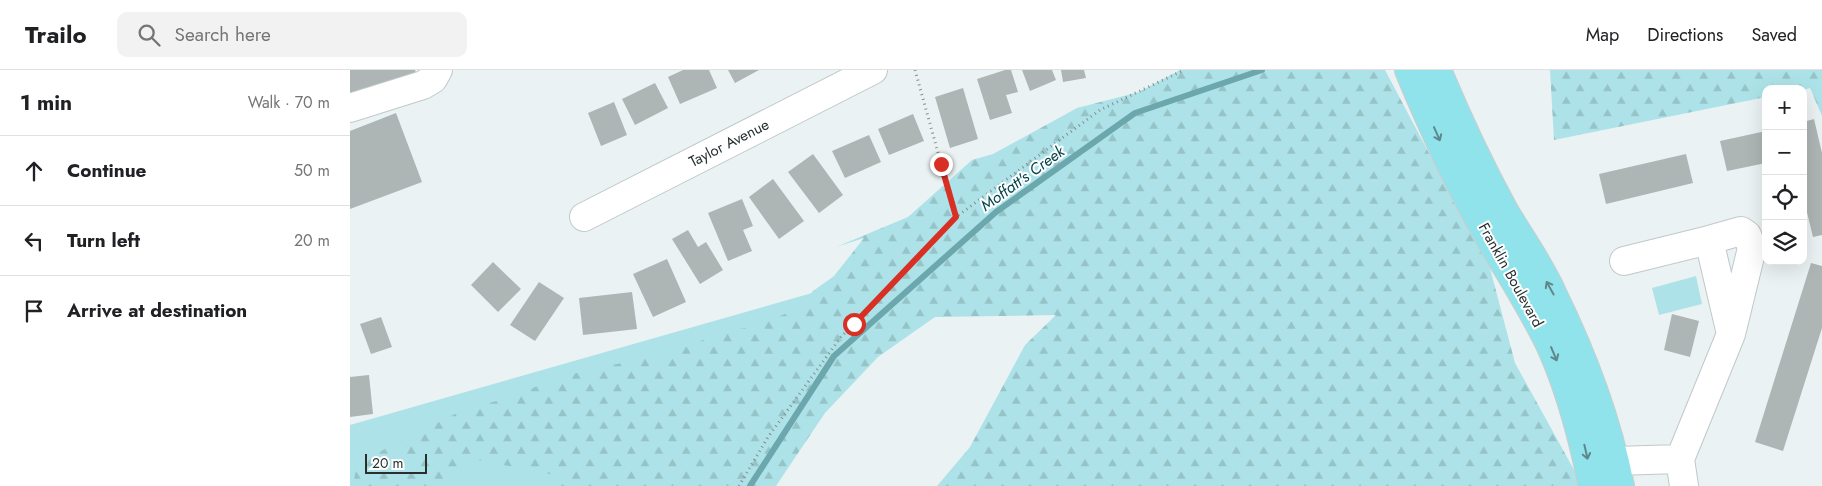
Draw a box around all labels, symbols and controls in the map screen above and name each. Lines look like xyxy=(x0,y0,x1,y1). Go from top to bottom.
search box xyxy=(117,12,467,57)
text: Trailo xyxy=(25,17,87,52)
icon: search xyxy=(135,21,163,49)
text: Search here xyxy=(175,21,271,48)
text: Map xyxy=(1586,22,1619,48)
text: Directions xyxy=(1647,22,1723,48)
text: Saved xyxy=(1751,22,1797,48)
map controls xyxy=(1762,85,1807,265)
button: + xyxy=(1762,85,1807,130)
text: 1 min xyxy=(20,88,72,118)
text: Walk · 70 m xyxy=(248,91,330,114)
street label: Taylor Avenue xyxy=(685,113,773,173)
one-way arrow xyxy=(1433,126,1443,141)
button: − xyxy=(1762,130,1807,175)
water label: Moffatt's Creek xyxy=(976,139,1070,217)
route end xyxy=(930,153,953,176)
icon: ahead xyxy=(20,157,48,185)
text: Continue xyxy=(67,157,146,184)
text: 50 m xyxy=(294,159,330,182)
button: locate xyxy=(1762,175,1807,220)
street label: Franklin Boulevard xyxy=(1473,219,1549,331)
button: layers xyxy=(1762,220,1807,265)
icon: left xyxy=(20,227,48,255)
text: Turn left xyxy=(67,227,140,254)
text: 20 m xyxy=(294,229,330,252)
one-way arrow xyxy=(1545,281,1555,296)
icon: arrive xyxy=(20,297,48,325)
text: Arrive at destination xyxy=(67,297,247,324)
route start xyxy=(843,313,866,336)
one-way arrow xyxy=(1549,346,1559,361)
one-way arrow xyxy=(1582,444,1591,460)
scale bar xyxy=(365,451,428,474)
text: 20 m xyxy=(372,453,404,473)

